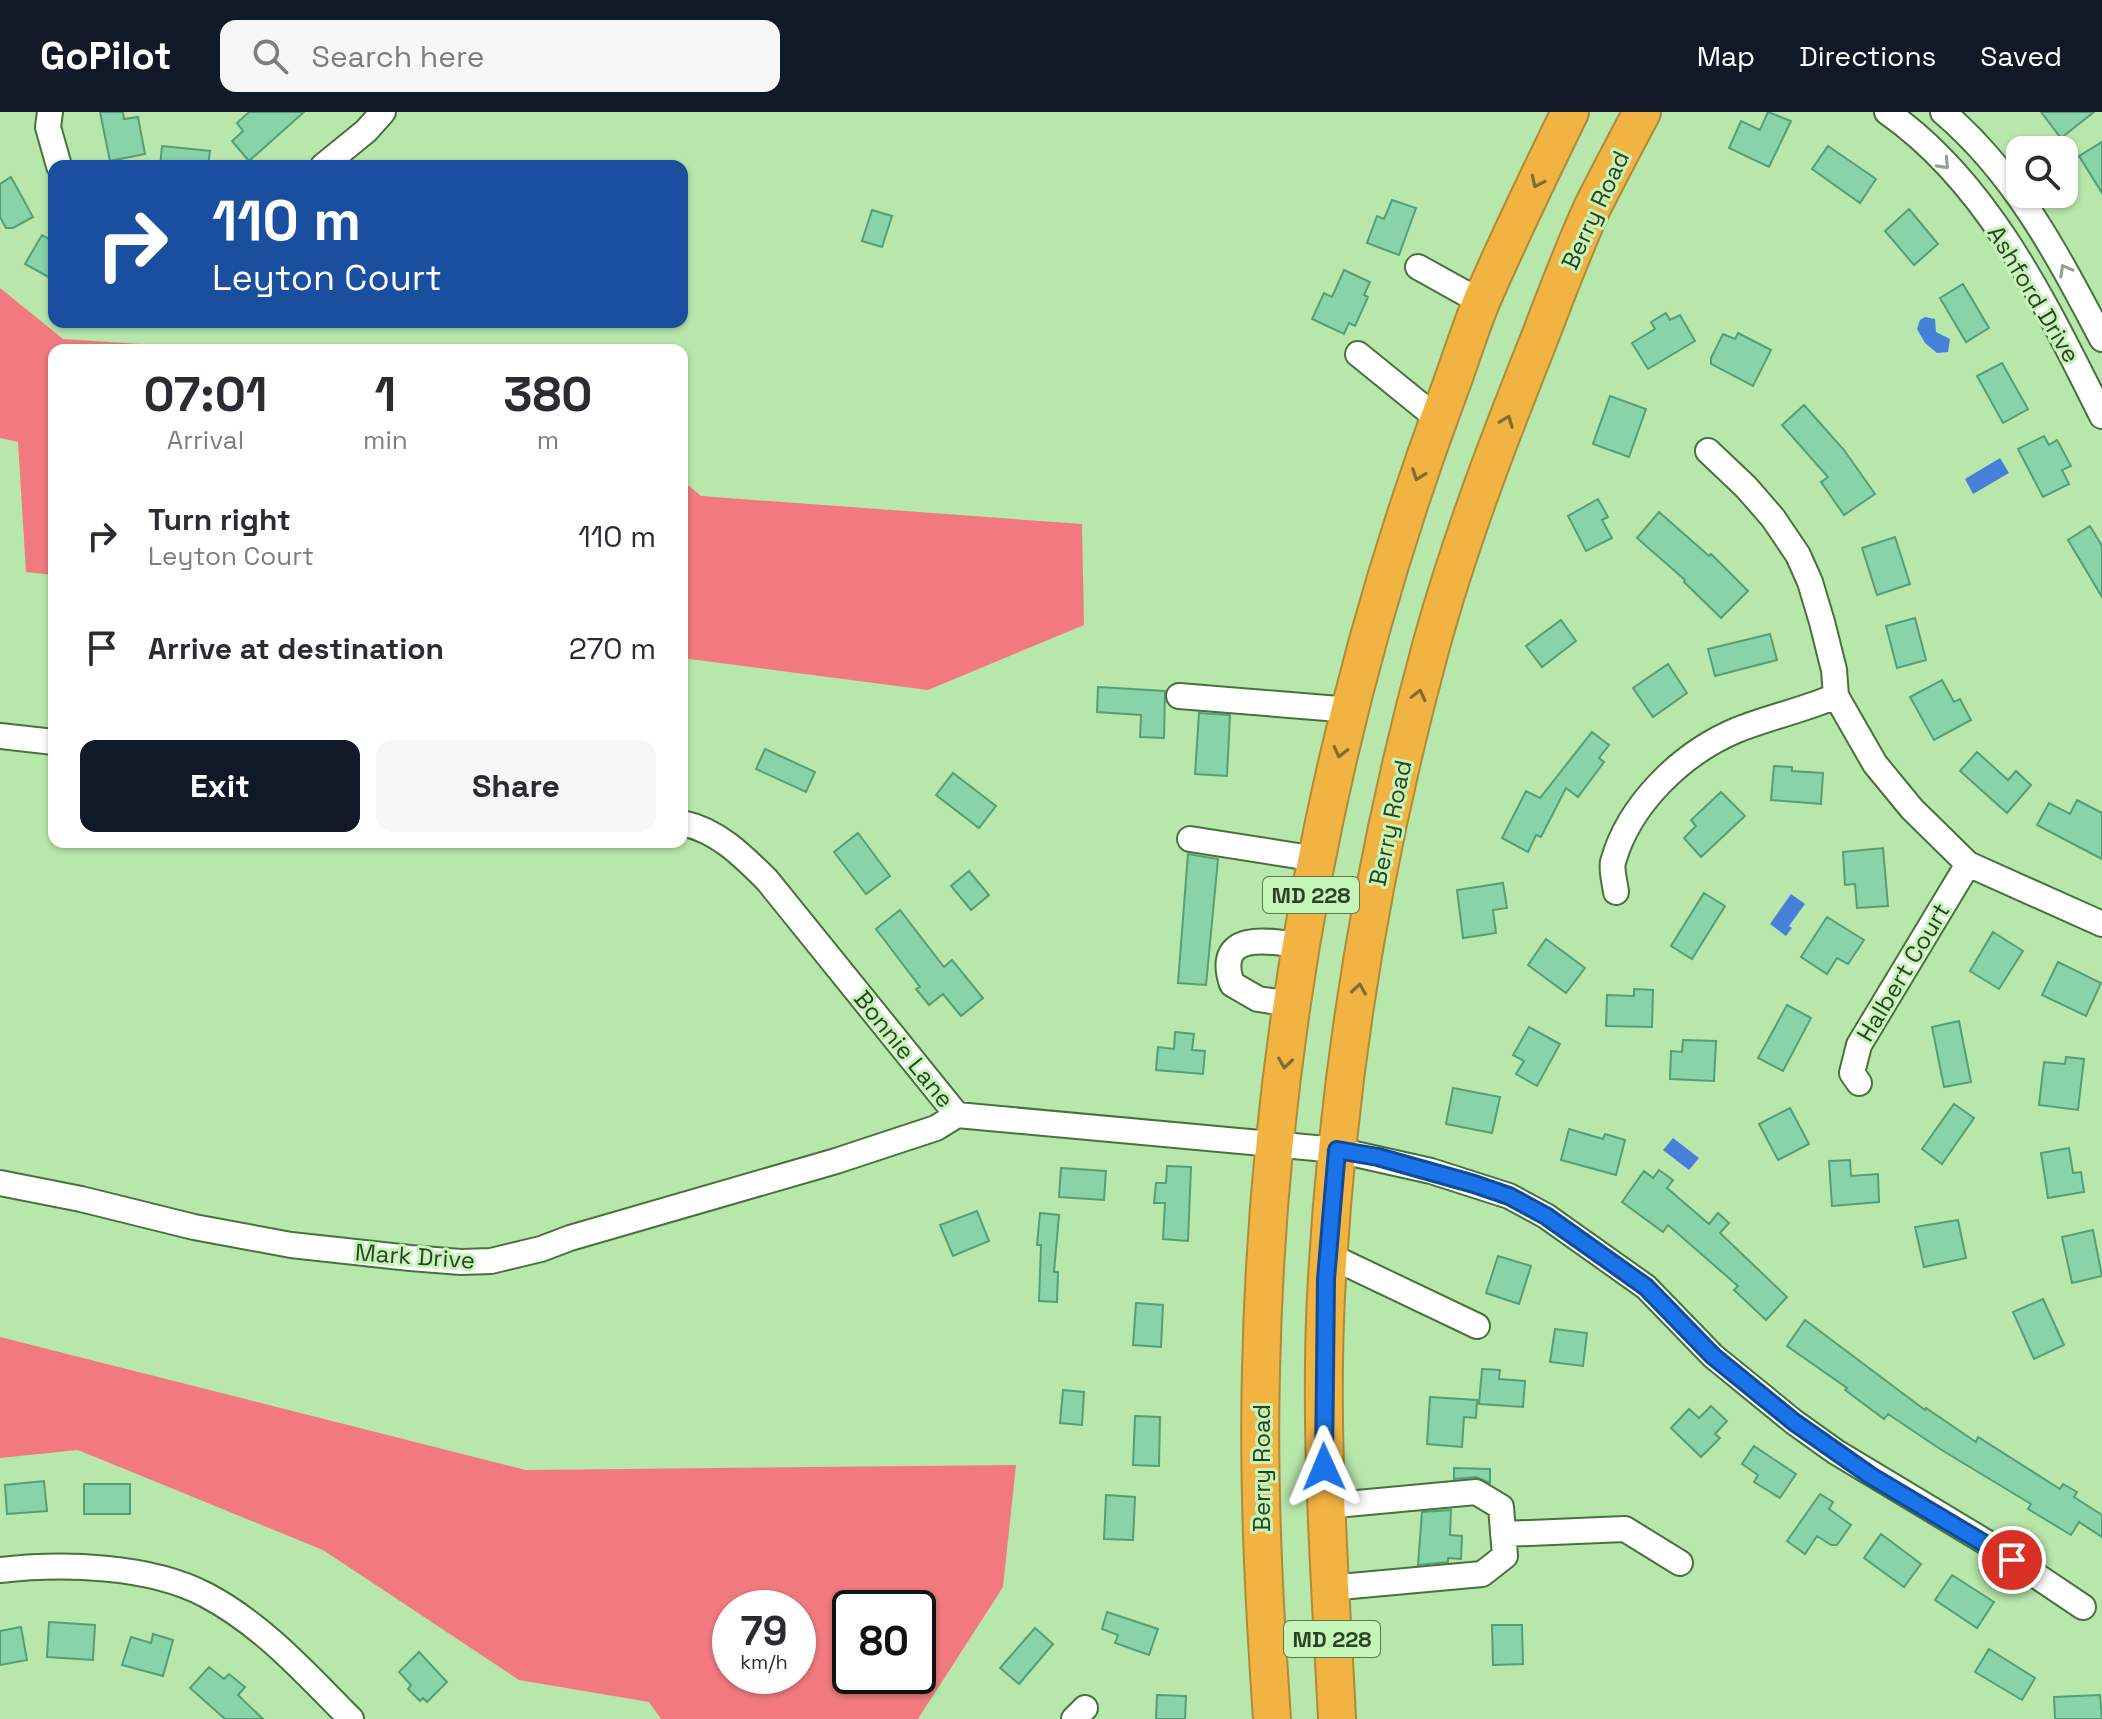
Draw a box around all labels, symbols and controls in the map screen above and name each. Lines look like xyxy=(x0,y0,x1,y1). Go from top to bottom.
search box xyxy=(220,20,780,92)
text: GoPilot xyxy=(40,32,172,80)
icon: search xyxy=(248,34,292,78)
text: Search here xyxy=(312,37,484,76)
text: Map xyxy=(1697,38,1755,74)
text: Directions xyxy=(1799,38,1936,74)
text: Saved xyxy=(1980,38,2062,74)
map controls xyxy=(2006,136,2078,208)
button: search xyxy=(2006,136,2078,208)
street label: Berry Road xyxy=(1554,145,1636,275)
one-way arrow xyxy=(1935,155,1950,169)
one-way arrow xyxy=(1531,174,1547,189)
text: 110 m xyxy=(212,185,361,256)
icon: right xyxy=(80,192,184,296)
street label: Ashford Drive xyxy=(1981,220,2087,368)
text: Leyton Court xyxy=(212,255,442,301)
one-way arrow xyxy=(2059,265,2075,279)
text: 07:01 xyxy=(144,364,267,425)
text: 1 xyxy=(375,364,396,425)
text: 380 xyxy=(503,364,592,425)
one-way arrow xyxy=(1497,415,1514,429)
text: Arrival xyxy=(167,423,244,457)
text: min xyxy=(363,423,408,457)
text: m xyxy=(537,423,559,457)
one-way arrow xyxy=(1411,467,1428,481)
text: Turn right xyxy=(148,500,291,539)
icon: right xyxy=(80,514,124,558)
text: 110 m xyxy=(578,517,656,556)
text: Leyton Court xyxy=(148,539,314,573)
icon: arrive xyxy=(80,626,124,670)
text: Arrive at destination xyxy=(148,629,444,668)
text: 270 m xyxy=(569,629,656,668)
one-way arrow xyxy=(1409,689,1426,703)
button: Exit xyxy=(80,740,360,832)
button: Share xyxy=(376,740,656,832)
one-way arrow xyxy=(1332,745,1349,758)
street label: Berry Road xyxy=(1362,757,1418,889)
road number: MD 228 xyxy=(1263,877,1359,913)
street label: Halbert Court xyxy=(1849,897,1957,1047)
one-way arrow xyxy=(1350,982,1367,996)
street label: Bonnie Lane xyxy=(847,984,961,1114)
one-way arrow xyxy=(1277,1056,1294,1070)
street label: Mark Drive xyxy=(354,1236,476,1276)
street label: Berry Road xyxy=(1246,1404,1277,1532)
position arrow xyxy=(1282,1425,1366,1509)
pin xyxy=(1978,1526,2046,1594)
icon: arrive xyxy=(1990,1538,2034,1582)
speed limit sign: 80 xyxy=(832,1590,936,1694)
text: 79 xyxy=(741,1606,787,1657)
road number: MD 228 xyxy=(1284,1621,1380,1657)
text: km/h xyxy=(740,1649,788,1675)

